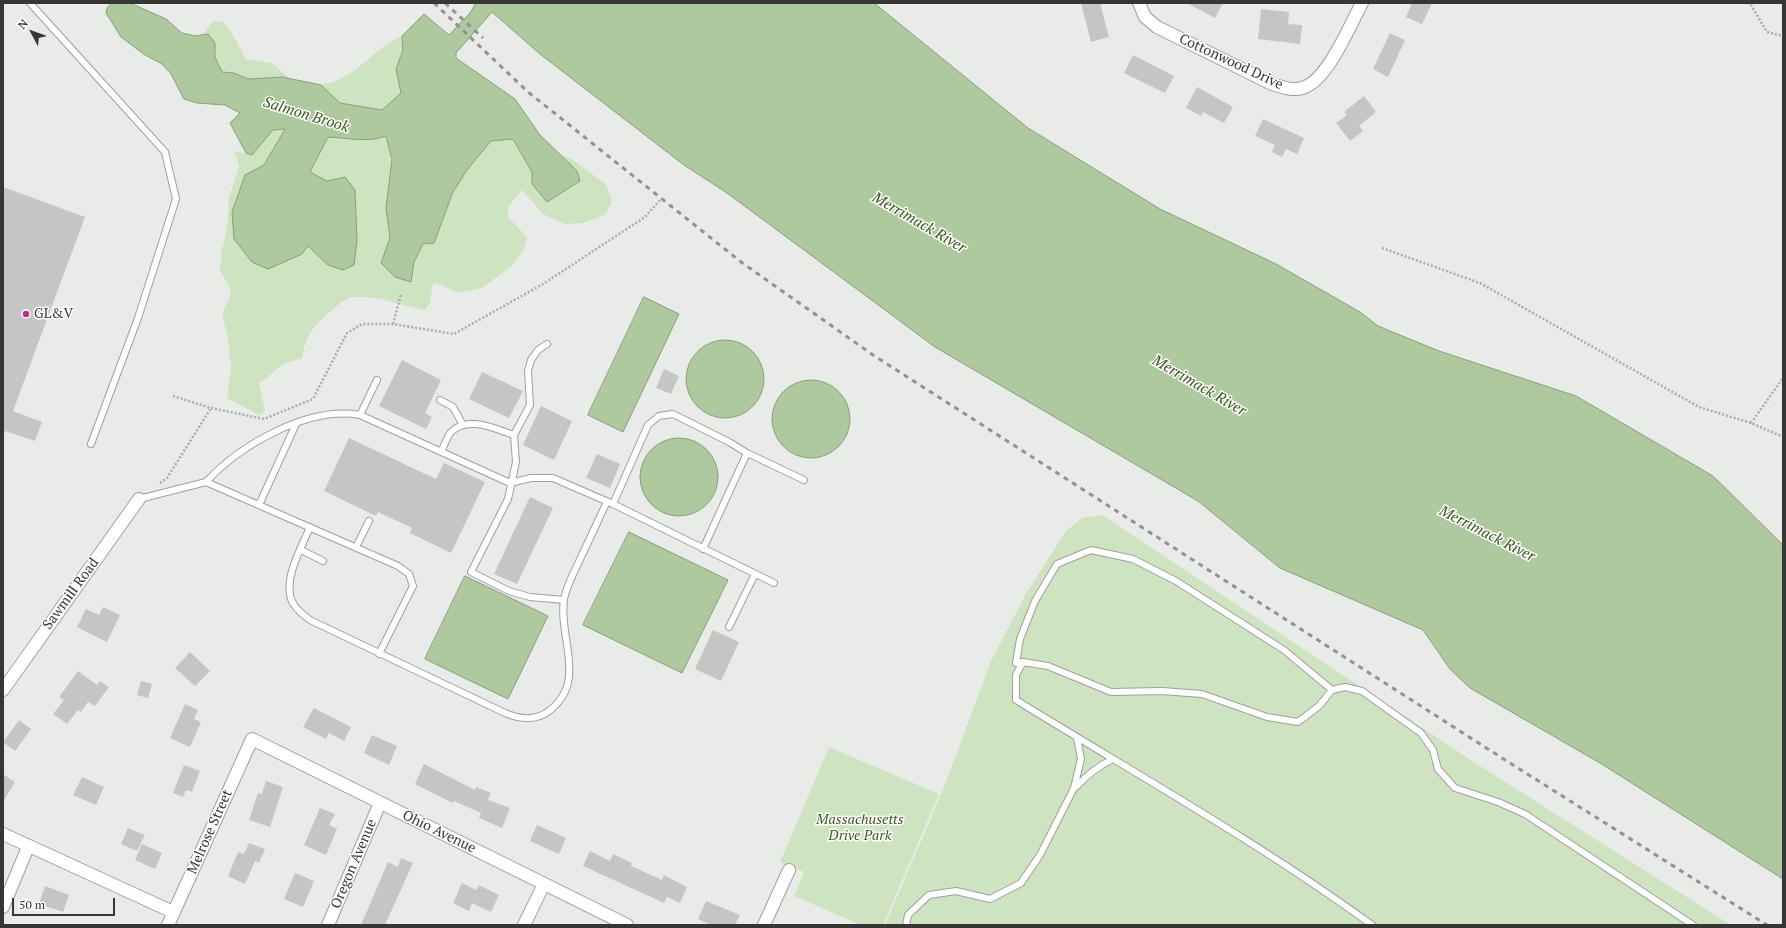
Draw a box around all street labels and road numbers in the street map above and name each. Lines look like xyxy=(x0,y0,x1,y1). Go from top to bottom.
street label: Cottonwood Drive xyxy=(1176,31,1286,93)
street label: Sawmill Road xyxy=(39,555,103,633)
street label: Melrose Street xyxy=(184,787,236,877)
street label: Ohio Avenue xyxy=(399,807,479,857)
street label: Oregon Avenue xyxy=(328,817,380,911)

